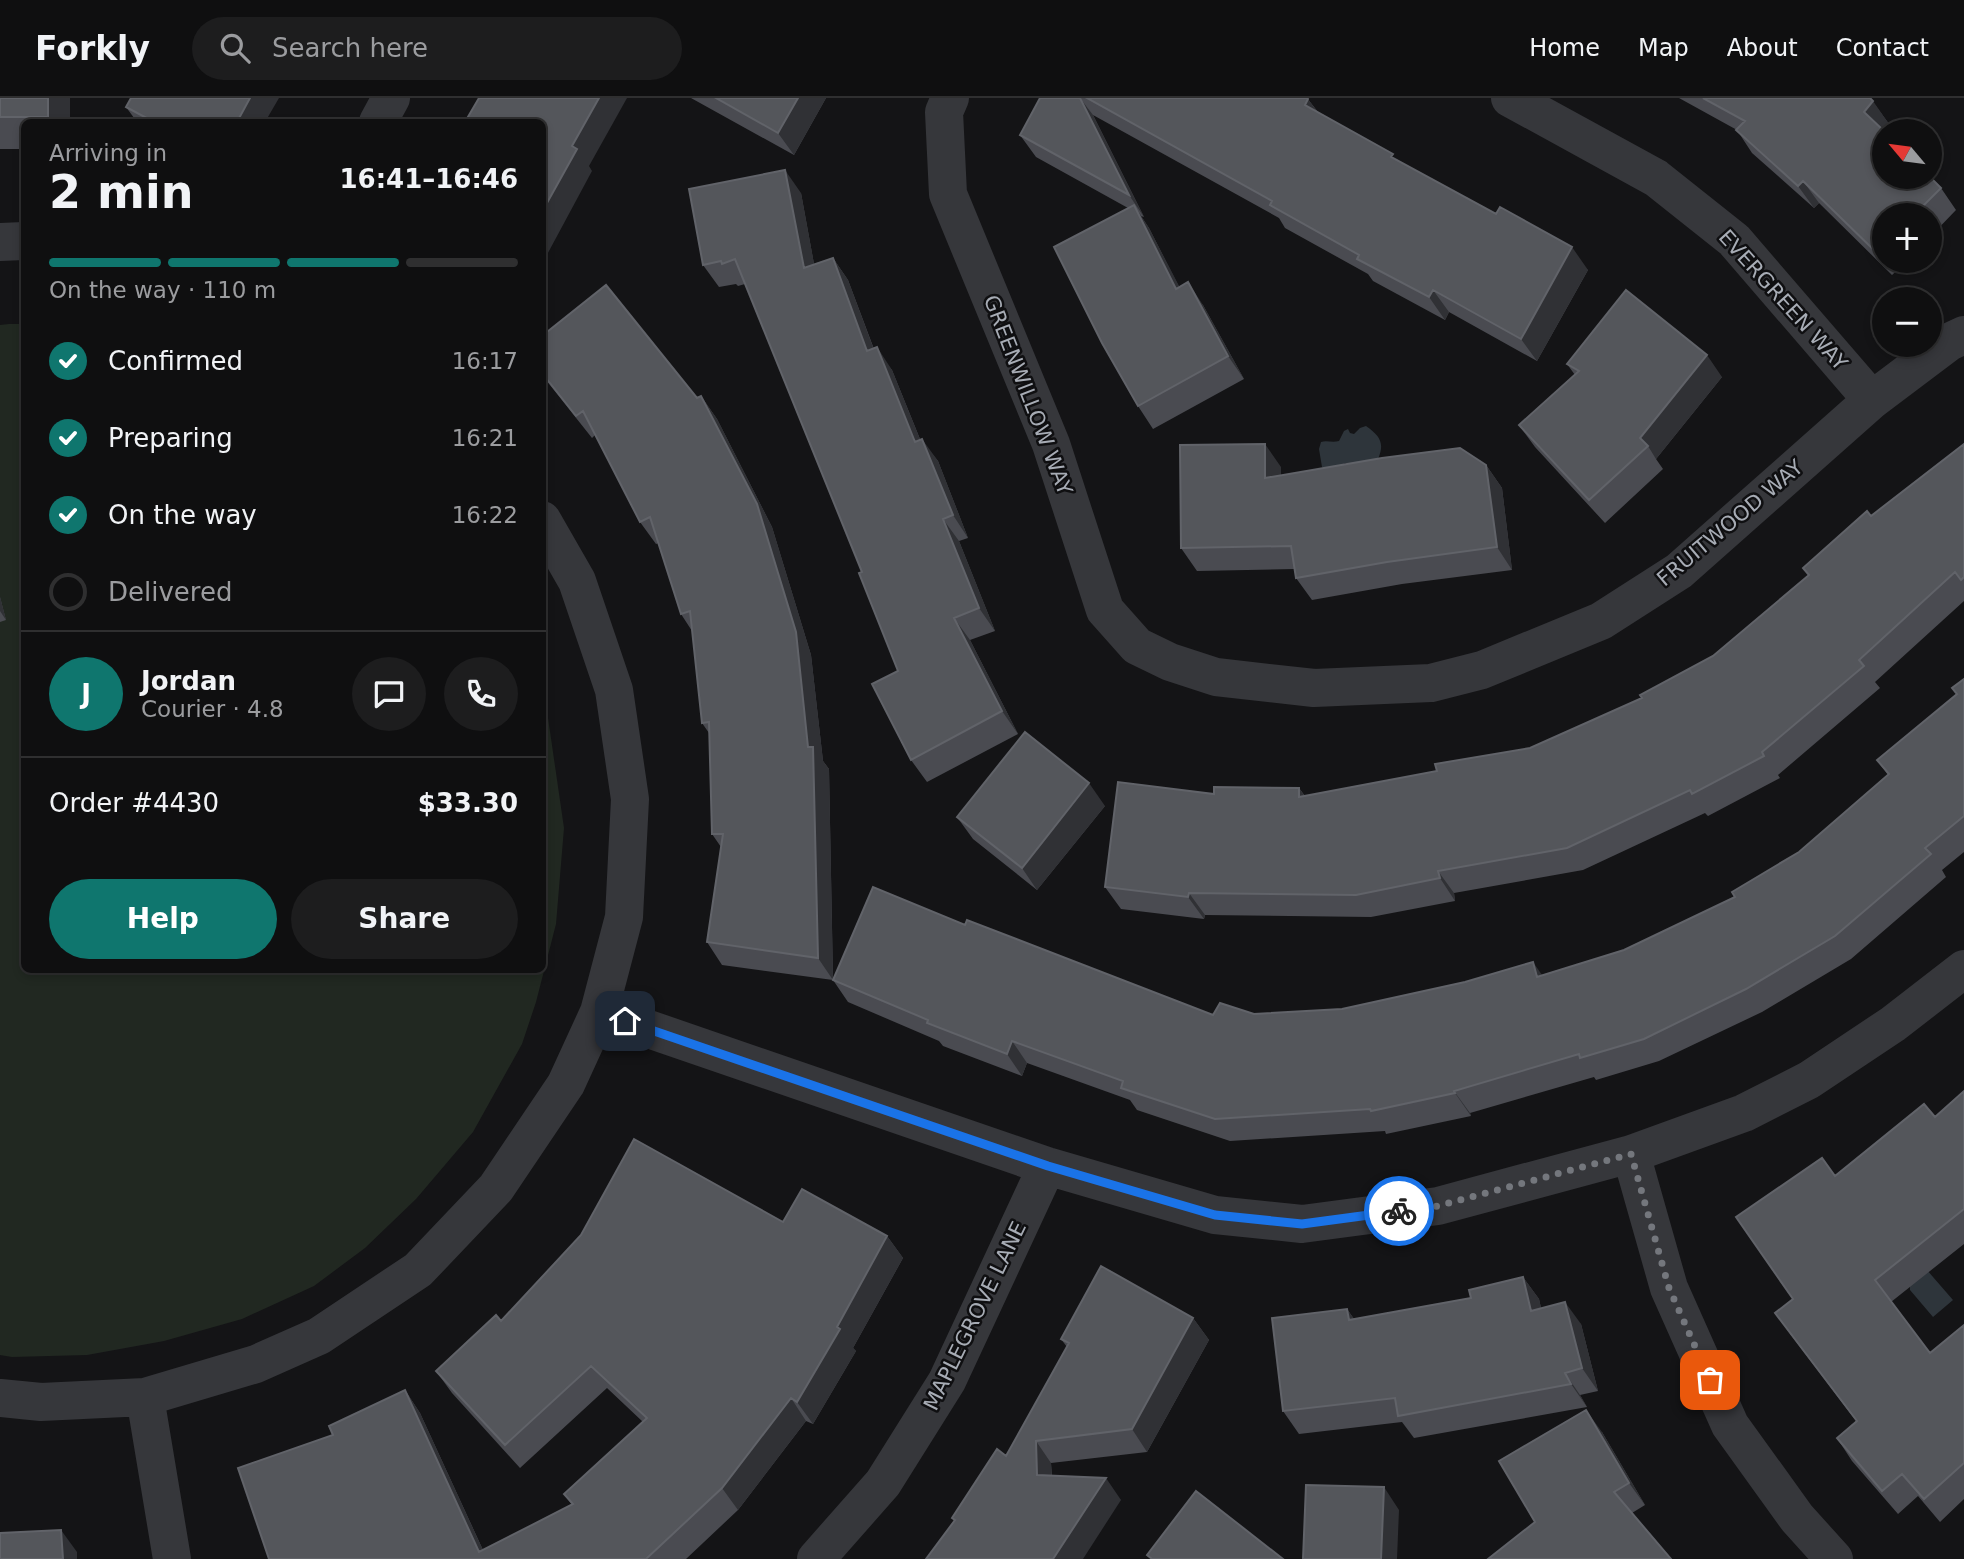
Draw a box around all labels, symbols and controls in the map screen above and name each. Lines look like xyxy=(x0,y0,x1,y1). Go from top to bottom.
search box xyxy=(192,17,682,80)
text: Forkly xyxy=(35,29,150,68)
icon: search xyxy=(216,29,254,67)
text: Search here xyxy=(272,33,428,63)
text: Home xyxy=(1529,34,1600,62)
text: Map xyxy=(1638,34,1689,62)
text: About xyxy=(1727,34,1798,62)
text: Contact xyxy=(1836,34,1929,62)
north arrow xyxy=(1872,119,1942,189)
map controls xyxy=(1872,119,1942,357)
text: Arriving in xyxy=(49,140,167,166)
text: 16:41–16:46 xyxy=(339,164,518,194)
text: 2 min xyxy=(49,165,193,219)
button: + xyxy=(1872,203,1942,273)
street label: EVERGREEN WAY xyxy=(1714,225,1852,375)
text: On the way · 110 m xyxy=(49,277,276,303)
button: − xyxy=(1872,287,1942,357)
street label: GREENWILLOW WAY xyxy=(979,292,1077,498)
icon: check xyxy=(49,342,87,380)
text: Confirmed xyxy=(108,346,243,376)
text: 16:17 xyxy=(452,348,518,374)
icon: check xyxy=(49,419,87,457)
text: Preparing xyxy=(108,423,233,453)
text: 16:21 xyxy=(452,425,518,451)
street label: FRUITWOOD WAY xyxy=(1652,455,1808,591)
icon: check xyxy=(49,496,87,534)
text: On the way xyxy=(108,500,257,530)
text: 16:22 xyxy=(452,502,518,528)
text: Delivered xyxy=(108,577,232,607)
button: chat xyxy=(352,657,426,731)
button: phone xyxy=(444,657,518,731)
text: Jordan xyxy=(141,666,236,696)
text: J xyxy=(81,679,91,709)
text: Courier · 4.8 xyxy=(141,696,284,722)
text: Order #4430 xyxy=(49,788,219,818)
text: $33.30 xyxy=(418,788,518,818)
button: Help xyxy=(49,879,277,959)
button: Share xyxy=(291,879,518,959)
pin xyxy=(595,991,655,1051)
icon: home xyxy=(606,1002,644,1040)
courier xyxy=(1364,1176,1434,1246)
icon: bike xyxy=(1380,1192,1418,1230)
street label: MAPLEGROVE LANE xyxy=(919,1218,1031,1414)
pin xyxy=(1680,1350,1740,1410)
icon: bag xyxy=(1691,1361,1729,1399)

